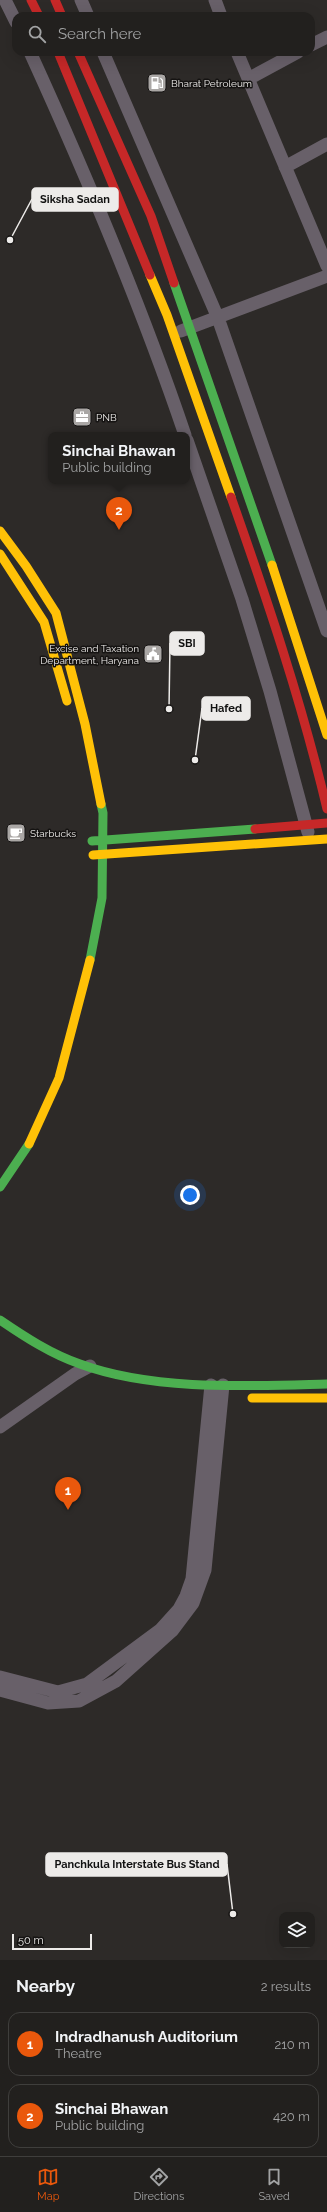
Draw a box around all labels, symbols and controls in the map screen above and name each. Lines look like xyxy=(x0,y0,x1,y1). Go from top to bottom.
search box xyxy=(12,12,315,56)
icon: search xyxy=(26,23,48,45)
text: Search here xyxy=(58,25,141,43)
fuel station icon: Bharat Petroleum xyxy=(146,72,168,94)
place label: Bharat Petroleum xyxy=(171,78,252,89)
callout: Siksha Sadan xyxy=(32,188,118,211)
text: Siksha Sadan xyxy=(40,193,110,206)
office icon: PNB xyxy=(71,406,93,428)
place label: PNB xyxy=(96,412,117,423)
popup xyxy=(48,432,190,484)
text: Sinchai Bhawan xyxy=(62,442,176,460)
text: Public building xyxy=(62,460,152,475)
pin: 2 xyxy=(106,497,132,530)
callout: SBI xyxy=(170,632,204,655)
text: SBI xyxy=(178,637,196,650)
place label: Excise and Taxation Department, Haryana xyxy=(40,643,139,666)
public building icon: Excise and Taxation Department, Haryana xyxy=(142,643,164,665)
callout: Hafed xyxy=(202,697,250,720)
text: Hafed xyxy=(210,702,242,715)
cafe icon: Starbucks xyxy=(5,822,27,844)
place label: Starbucks xyxy=(30,828,76,839)
your location xyxy=(180,1185,200,1205)
pin: 1 xyxy=(55,1477,81,1510)
callout: Panchkula Interstate Bus Stand xyxy=(46,1853,227,1876)
text: Panchkula Interstate Bus Stand xyxy=(54,1858,220,1871)
map controls xyxy=(279,1912,315,1948)
button: layers xyxy=(279,1912,315,1948)
scale bar xyxy=(12,1932,92,1951)
text: 50 m xyxy=(18,1934,44,1947)
text: Nearby xyxy=(16,1976,75,1996)
text: 2 results xyxy=(261,1979,311,1994)
text: Indradhanush Auditorium xyxy=(55,2028,238,2046)
text: 1 xyxy=(27,2037,33,2052)
text: 210 m xyxy=(274,2037,310,2052)
text: Theatre xyxy=(55,2046,102,2061)
text: Sinchai Bhawan xyxy=(55,2100,168,2118)
text: 2 xyxy=(26,2109,34,2124)
text: 420 m xyxy=(273,2109,310,2124)
text: Public building xyxy=(55,2118,144,2133)
tab: Map xyxy=(37,2166,59,2203)
tab: Directions xyxy=(134,2166,184,2203)
tab: Saved xyxy=(258,2166,290,2203)

